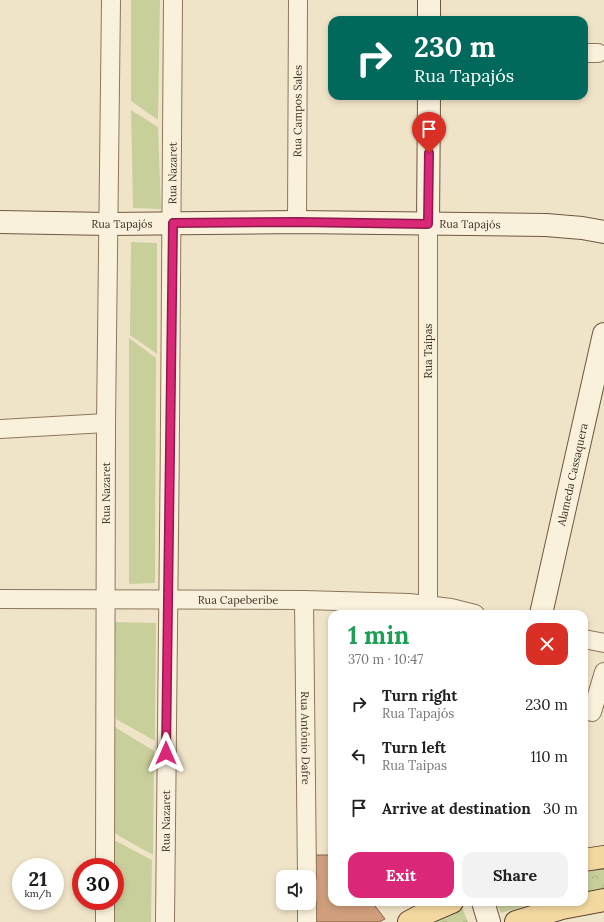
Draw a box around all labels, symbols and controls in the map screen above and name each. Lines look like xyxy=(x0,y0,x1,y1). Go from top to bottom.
text: 230 m xyxy=(414,29,496,65)
icon: right xyxy=(348,32,400,84)
text: Rua Tapajós xyxy=(414,64,514,87)
street label: Rua Campos Sales xyxy=(290,65,305,157)
pin xyxy=(412,112,446,153)
icon: arrive xyxy=(418,118,440,140)
street label: Rua Nazaret xyxy=(165,141,180,204)
street label: Rua Tapajós xyxy=(91,217,153,231)
street label: Rua Tapajós xyxy=(439,217,501,231)
street label: Rua Taipas xyxy=(421,324,435,378)
street label: Alameda Cassaquera xyxy=(554,421,591,528)
street label: Rua Nazaret xyxy=(99,461,113,524)
street label: Rua Capeberibe xyxy=(198,593,278,607)
text: 1 min xyxy=(348,620,409,651)
button: close xyxy=(526,623,568,665)
text: 370 m · 10:47 xyxy=(348,651,423,668)
text: Turn right xyxy=(382,686,458,705)
street label: Rua Antônio Dafre xyxy=(298,691,313,785)
icon: right xyxy=(348,693,370,715)
text: 230 m xyxy=(525,695,568,714)
text: Rua Tapajós xyxy=(382,705,454,722)
position arrow xyxy=(145,732,187,774)
text: Turn left xyxy=(382,738,446,757)
icon: left xyxy=(348,745,370,767)
text: 110 m xyxy=(530,747,568,766)
text: Rua Taipas xyxy=(382,757,447,774)
street label: Rua Nazaret xyxy=(159,789,173,852)
icon: arrive xyxy=(348,797,370,819)
text: Arrive at destination xyxy=(382,799,531,818)
text: 30 m xyxy=(543,799,578,818)
button: Exit xyxy=(348,852,454,898)
button: Share xyxy=(462,852,568,898)
speed limit sign: 30 xyxy=(72,858,124,910)
text: 21 xyxy=(29,866,47,891)
map controls xyxy=(276,870,316,910)
button: sound xyxy=(276,870,316,910)
text: km/h xyxy=(24,887,52,900)

